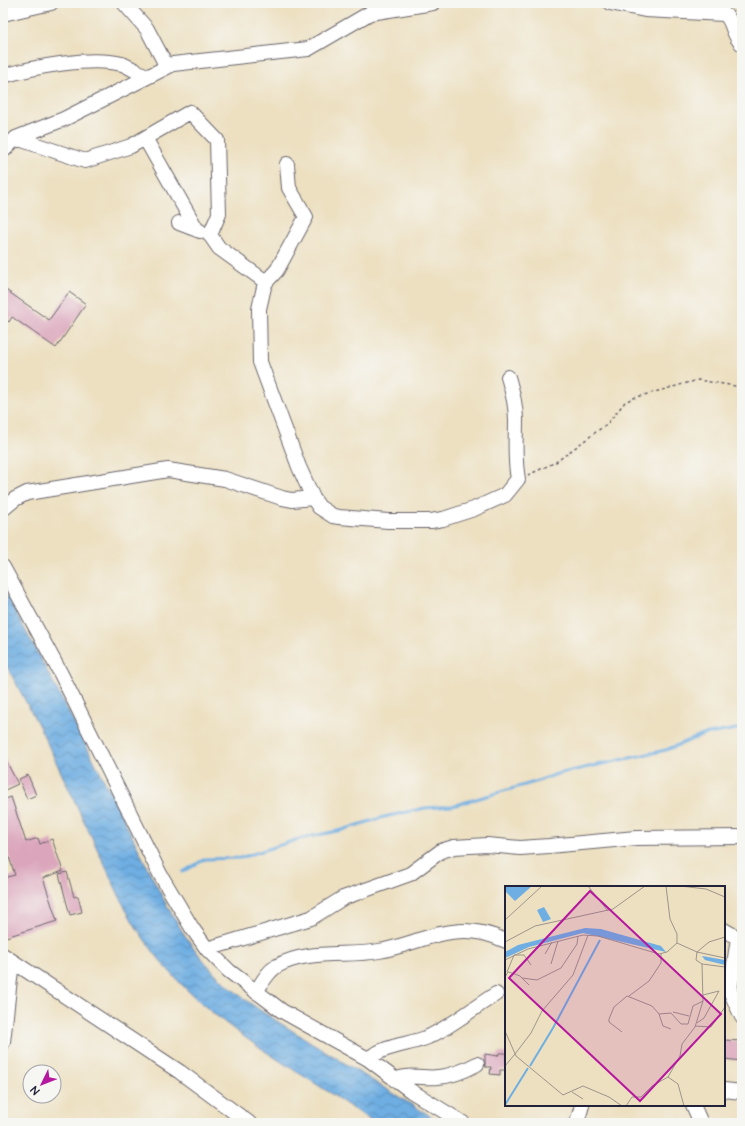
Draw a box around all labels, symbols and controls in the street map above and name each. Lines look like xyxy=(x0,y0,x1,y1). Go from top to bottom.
inset map xyxy=(505,886,725,1106)
north arrow xyxy=(22,1064,62,1104)
text: N xyxy=(27,1083,43,1098)

